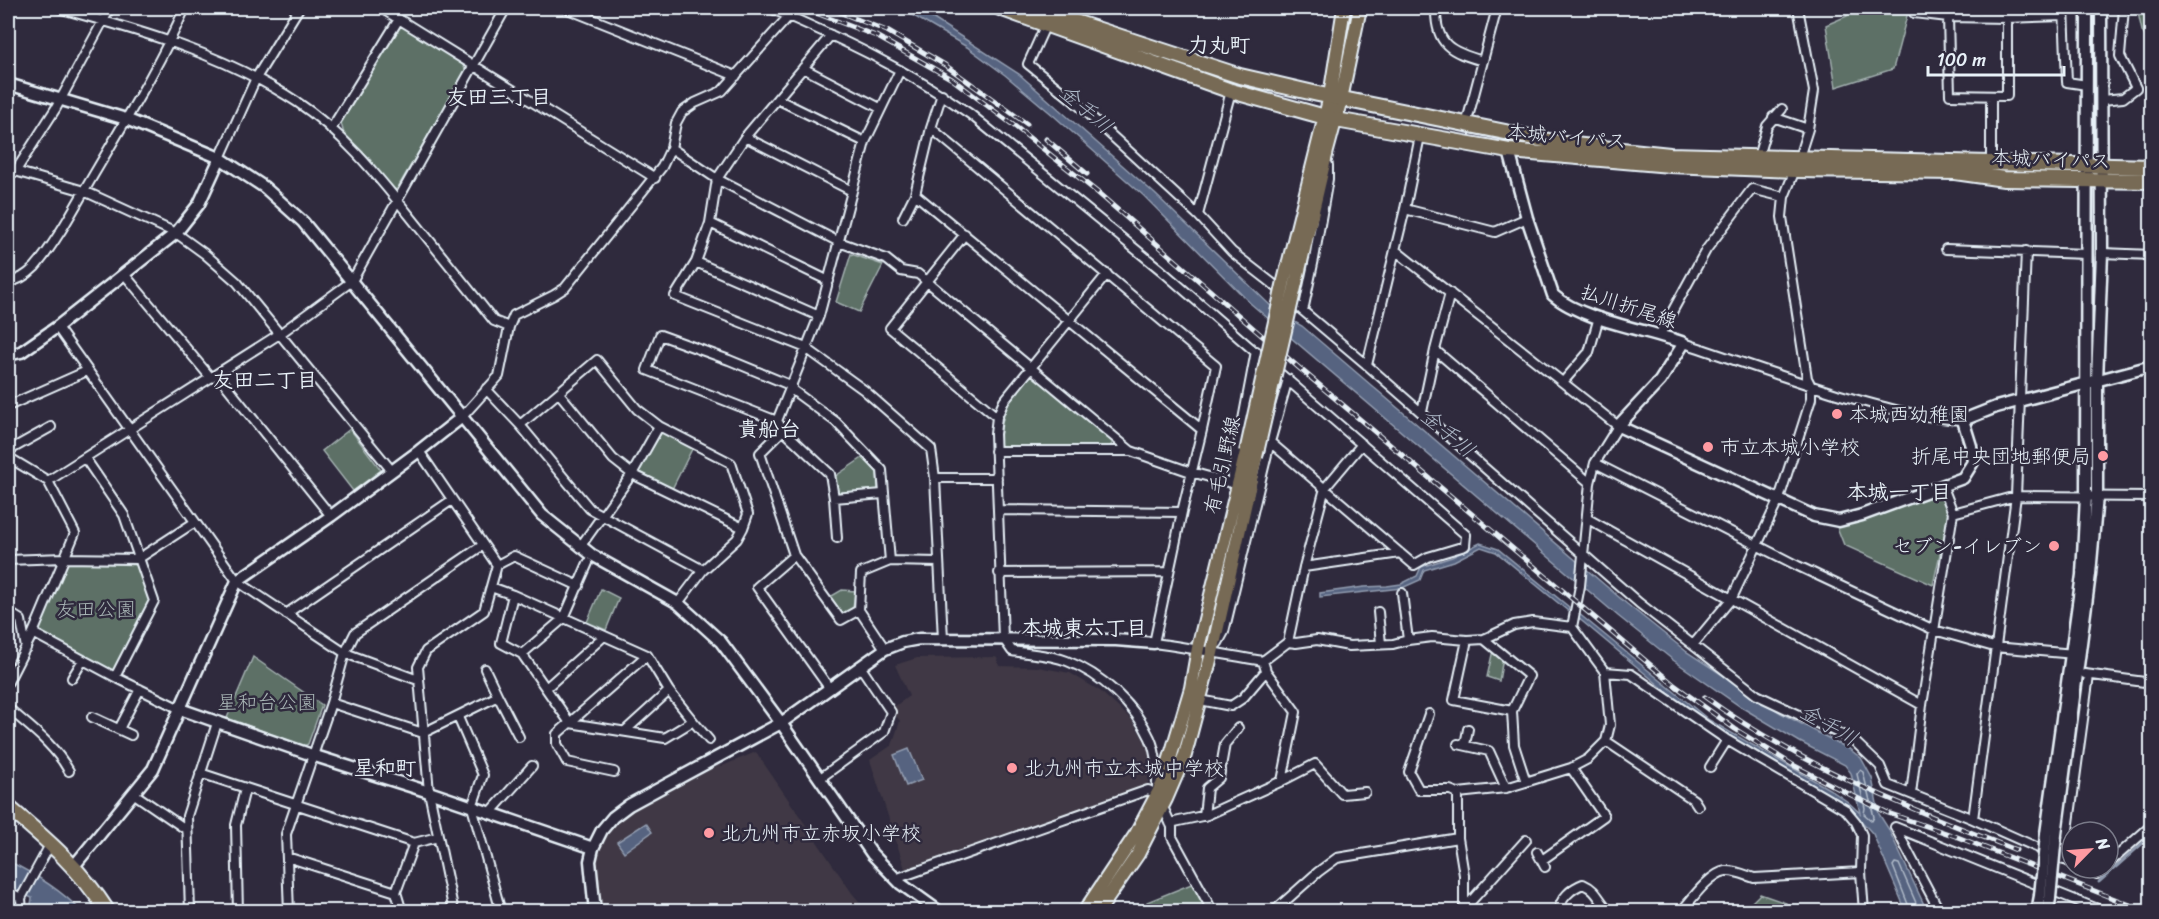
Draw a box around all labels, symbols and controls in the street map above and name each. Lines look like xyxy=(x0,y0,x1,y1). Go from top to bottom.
district label: 力丸町 xyxy=(1188,26,1251,64)
scale bar xyxy=(1928,39,2064,77)
text: 100 m xyxy=(1937,44,1986,76)
water label: 金手川 xyxy=(1050,74,1122,144)
district label: 友田三丁目 xyxy=(447,78,552,116)
street label: 本城バイパス xyxy=(1506,114,1628,159)
street label: 本城バイパス xyxy=(1991,140,2111,179)
street label: 払川折尾線 xyxy=(1576,274,1682,339)
district label: 友田二丁目 xyxy=(213,361,318,399)
place label: 本城西幼稚園 xyxy=(1849,397,1969,432)
water label: 金手川 xyxy=(1412,398,1484,468)
marker: 本城西幼稚園 xyxy=(1830,407,1844,421)
district label: 貴船台 xyxy=(738,410,801,448)
street label: 有毛引野線 xyxy=(1194,412,1251,518)
place label: 市立本城小学校 xyxy=(1720,430,1860,465)
place label: 折尾中央団地郵便局 xyxy=(1911,439,2091,474)
marker: 市立本城小学校 xyxy=(1701,440,1715,454)
marker: 折尾中央団地郵便局 xyxy=(2096,449,2110,463)
district label: 本城一丁目 xyxy=(1847,473,1952,511)
place label: セブン-イレブン xyxy=(1893,529,2042,564)
marker: セブン-イレブン xyxy=(2047,539,2061,553)
park label: 友田公園 xyxy=(56,592,136,627)
district label: 本城東六丁目 xyxy=(1021,609,1147,647)
park label: 星和台公園 xyxy=(217,685,317,720)
water label: 金手川 xyxy=(1792,693,1866,757)
district label: 星和町 xyxy=(354,749,417,787)
place label: 北九州市立本城中学校 xyxy=(1024,751,1224,786)
marker: 北九州市立本城中学校 xyxy=(1005,761,1019,775)
place label: 北九州市立赤坂小学校 xyxy=(721,816,921,851)
north arrow xyxy=(2060,820,2120,880)
marker: 北九州市立赤坂小学校 xyxy=(702,826,716,840)
text: N xyxy=(2087,832,2119,856)

